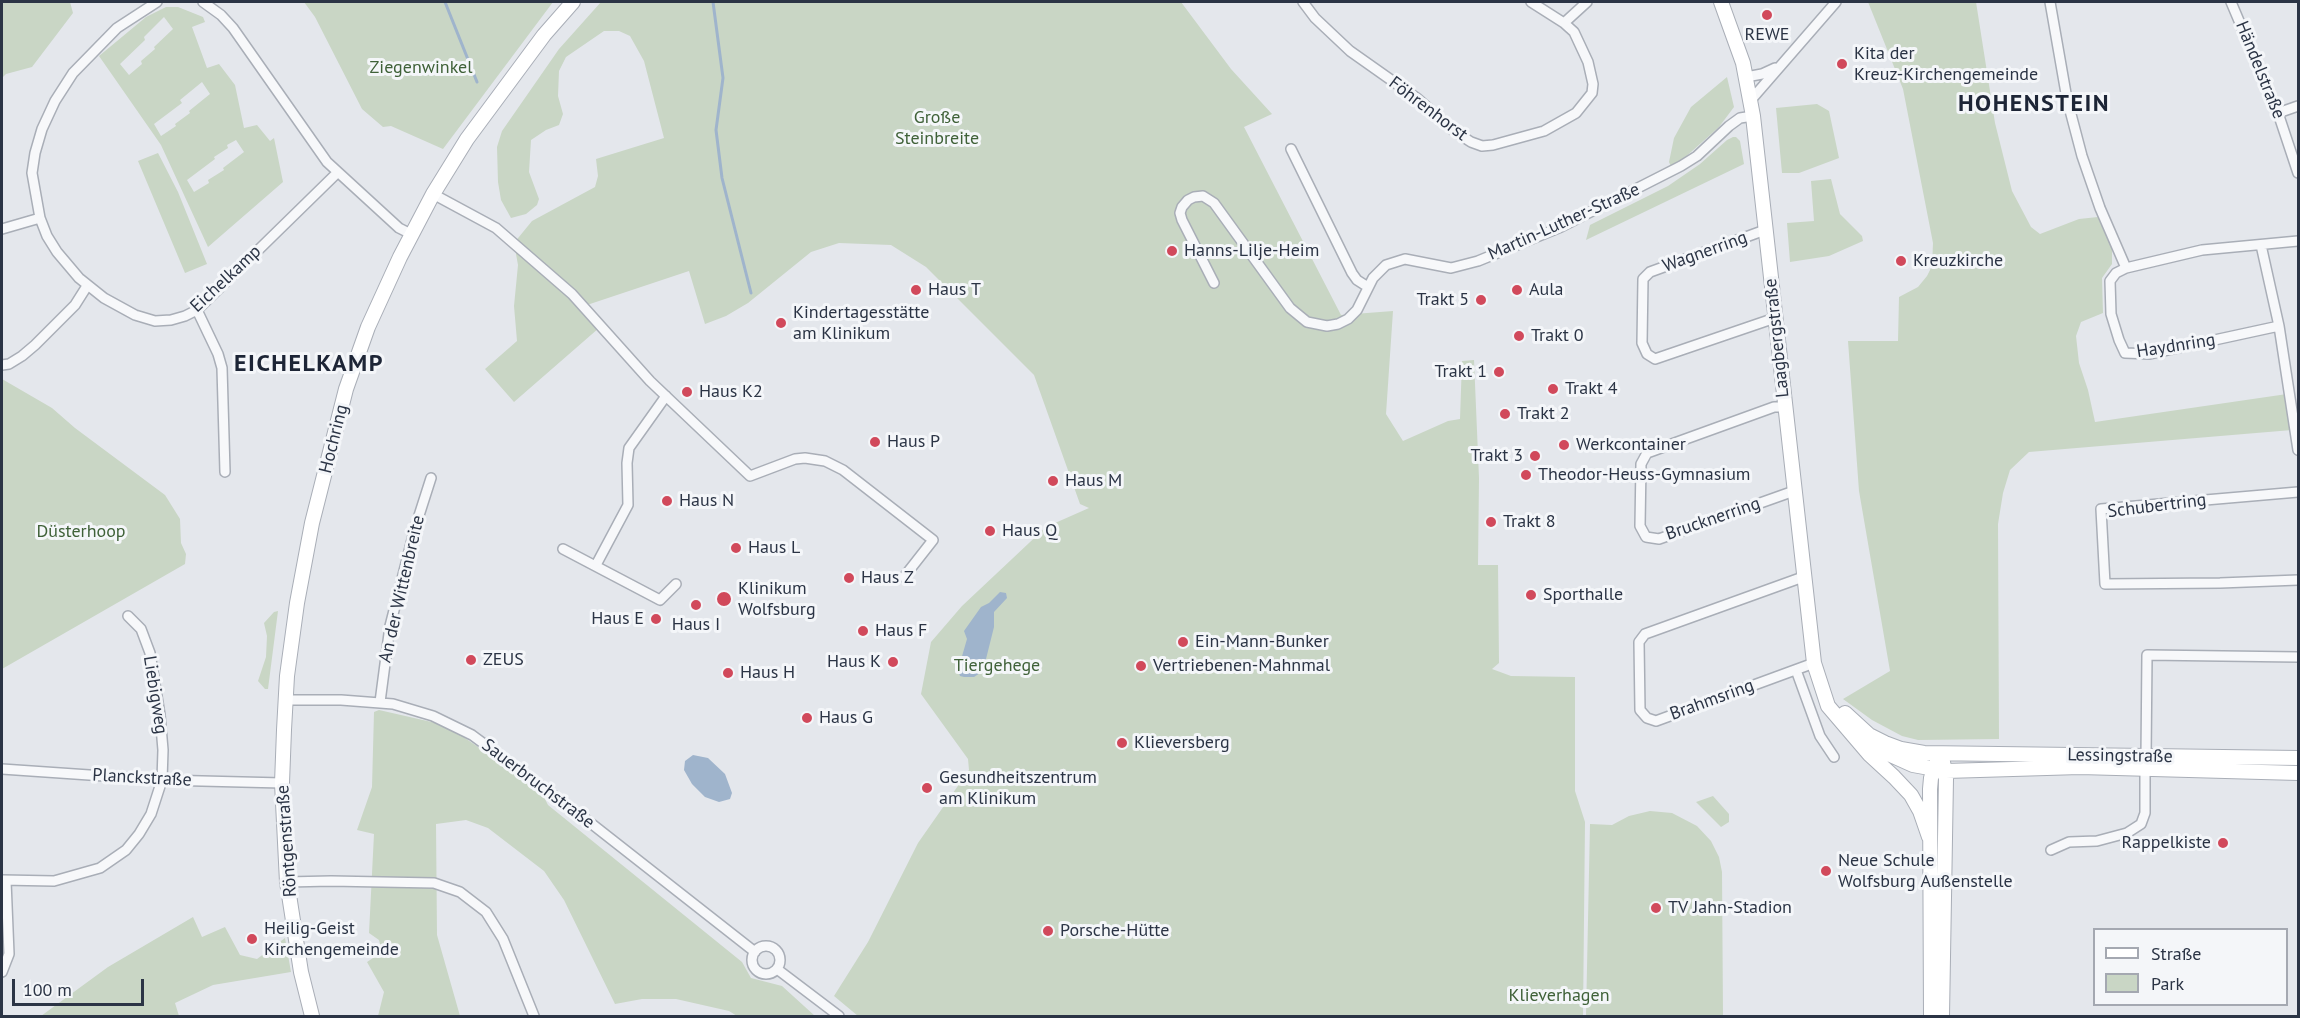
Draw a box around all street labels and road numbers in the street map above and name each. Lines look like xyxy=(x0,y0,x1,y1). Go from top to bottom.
street label: Händelstraße xyxy=(2231,18,2289,122)
street label: Föhrenhorst xyxy=(1384,72,1472,146)
street label: Martin-Luther-Straße xyxy=(1485,179,1643,265)
street label: Wagnerring xyxy=(1660,227,1750,277)
street label: Eichelkamp xyxy=(186,241,266,317)
street label: Laagbergstraße xyxy=(1760,277,1794,399)
street label: Haydnring xyxy=(2135,329,2217,363)
street label: Hochring xyxy=(315,402,353,476)
street label: Schubertring xyxy=(2106,489,2208,523)
street label: Brucknerring xyxy=(1663,493,1763,545)
street label: An der Wittenbreite xyxy=(375,513,429,665)
street label: Liebigweg xyxy=(138,654,172,736)
street label: Brahmsring xyxy=(1667,675,1757,725)
street label: Sauerbruchstraße xyxy=(477,735,599,833)
street label: Lessingstraße xyxy=(2067,744,2173,768)
street label: Planckstraße xyxy=(92,765,192,791)
street label: Röntgenstraße xyxy=(272,784,302,898)

